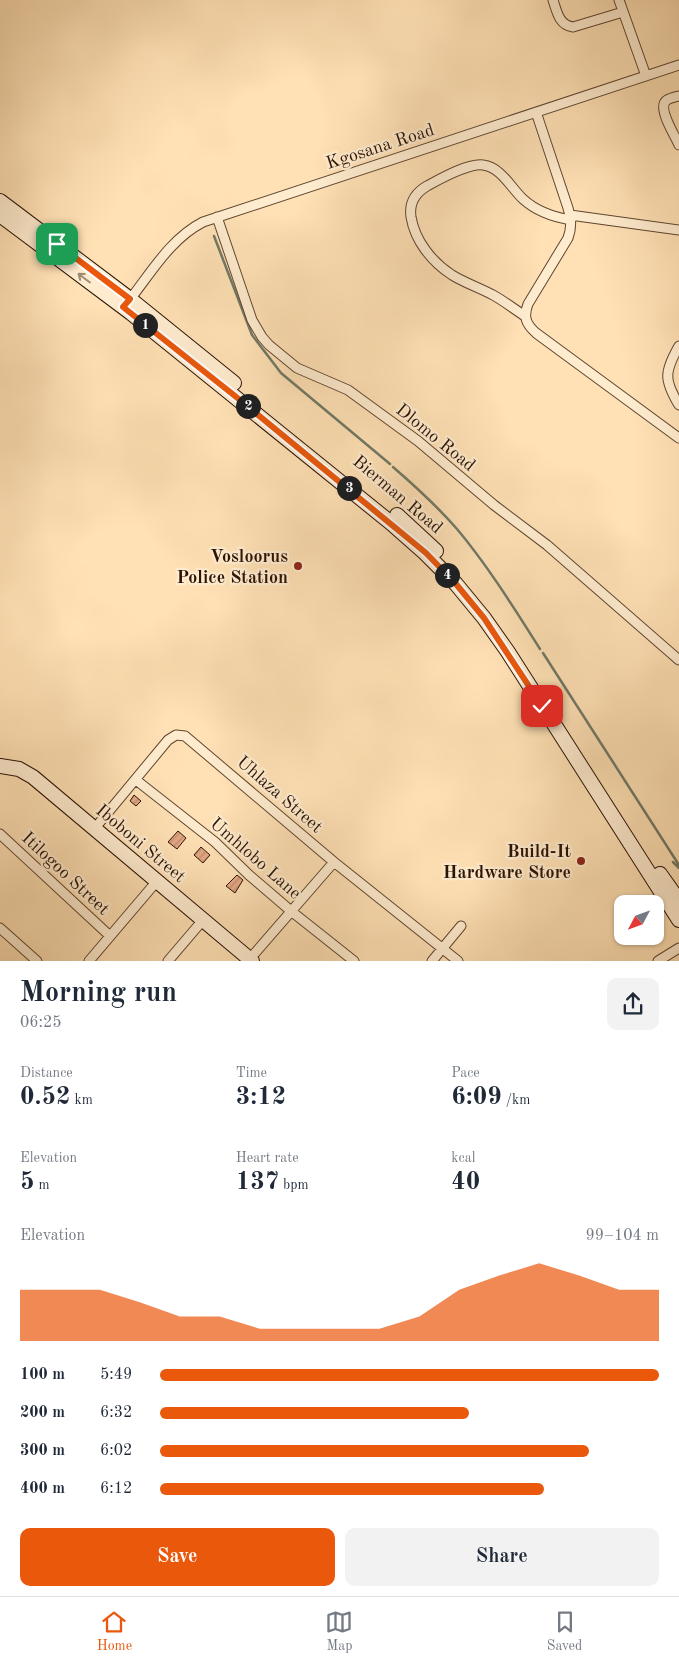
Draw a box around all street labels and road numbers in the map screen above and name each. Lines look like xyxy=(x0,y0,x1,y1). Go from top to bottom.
street label: Kgosana Road xyxy=(324,121,437,173)
street label: Dlomo Road xyxy=(392,401,478,475)
street label: Bierman Road xyxy=(349,452,446,537)
street label: Uhlaza Street xyxy=(233,753,326,837)
street label: Iboboni Street xyxy=(92,801,189,886)
street label: Umhlobo Lane xyxy=(206,815,304,903)
street label: Itilogoo Street xyxy=(18,829,113,919)

